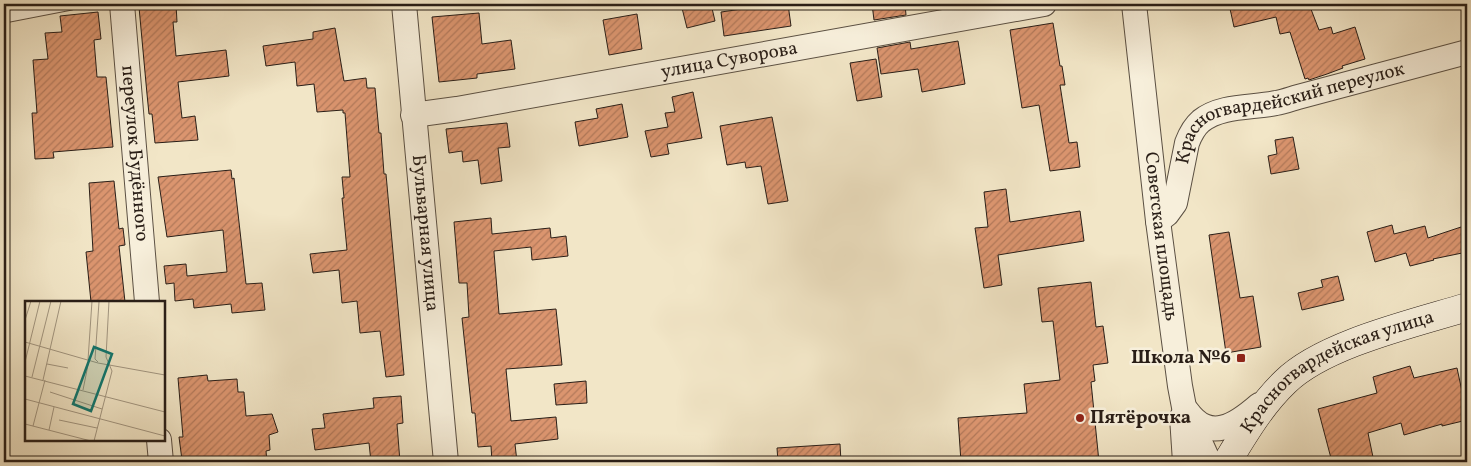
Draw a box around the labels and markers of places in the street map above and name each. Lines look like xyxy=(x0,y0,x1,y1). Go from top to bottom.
place label: Школа №6 xyxy=(1131,345,1231,371)
marker: Школа №6 xyxy=(1235,352,1247,364)
place label: Пятёрочка xyxy=(1090,405,1191,431)
marker: Пятёрочка xyxy=(1074,412,1086,424)

